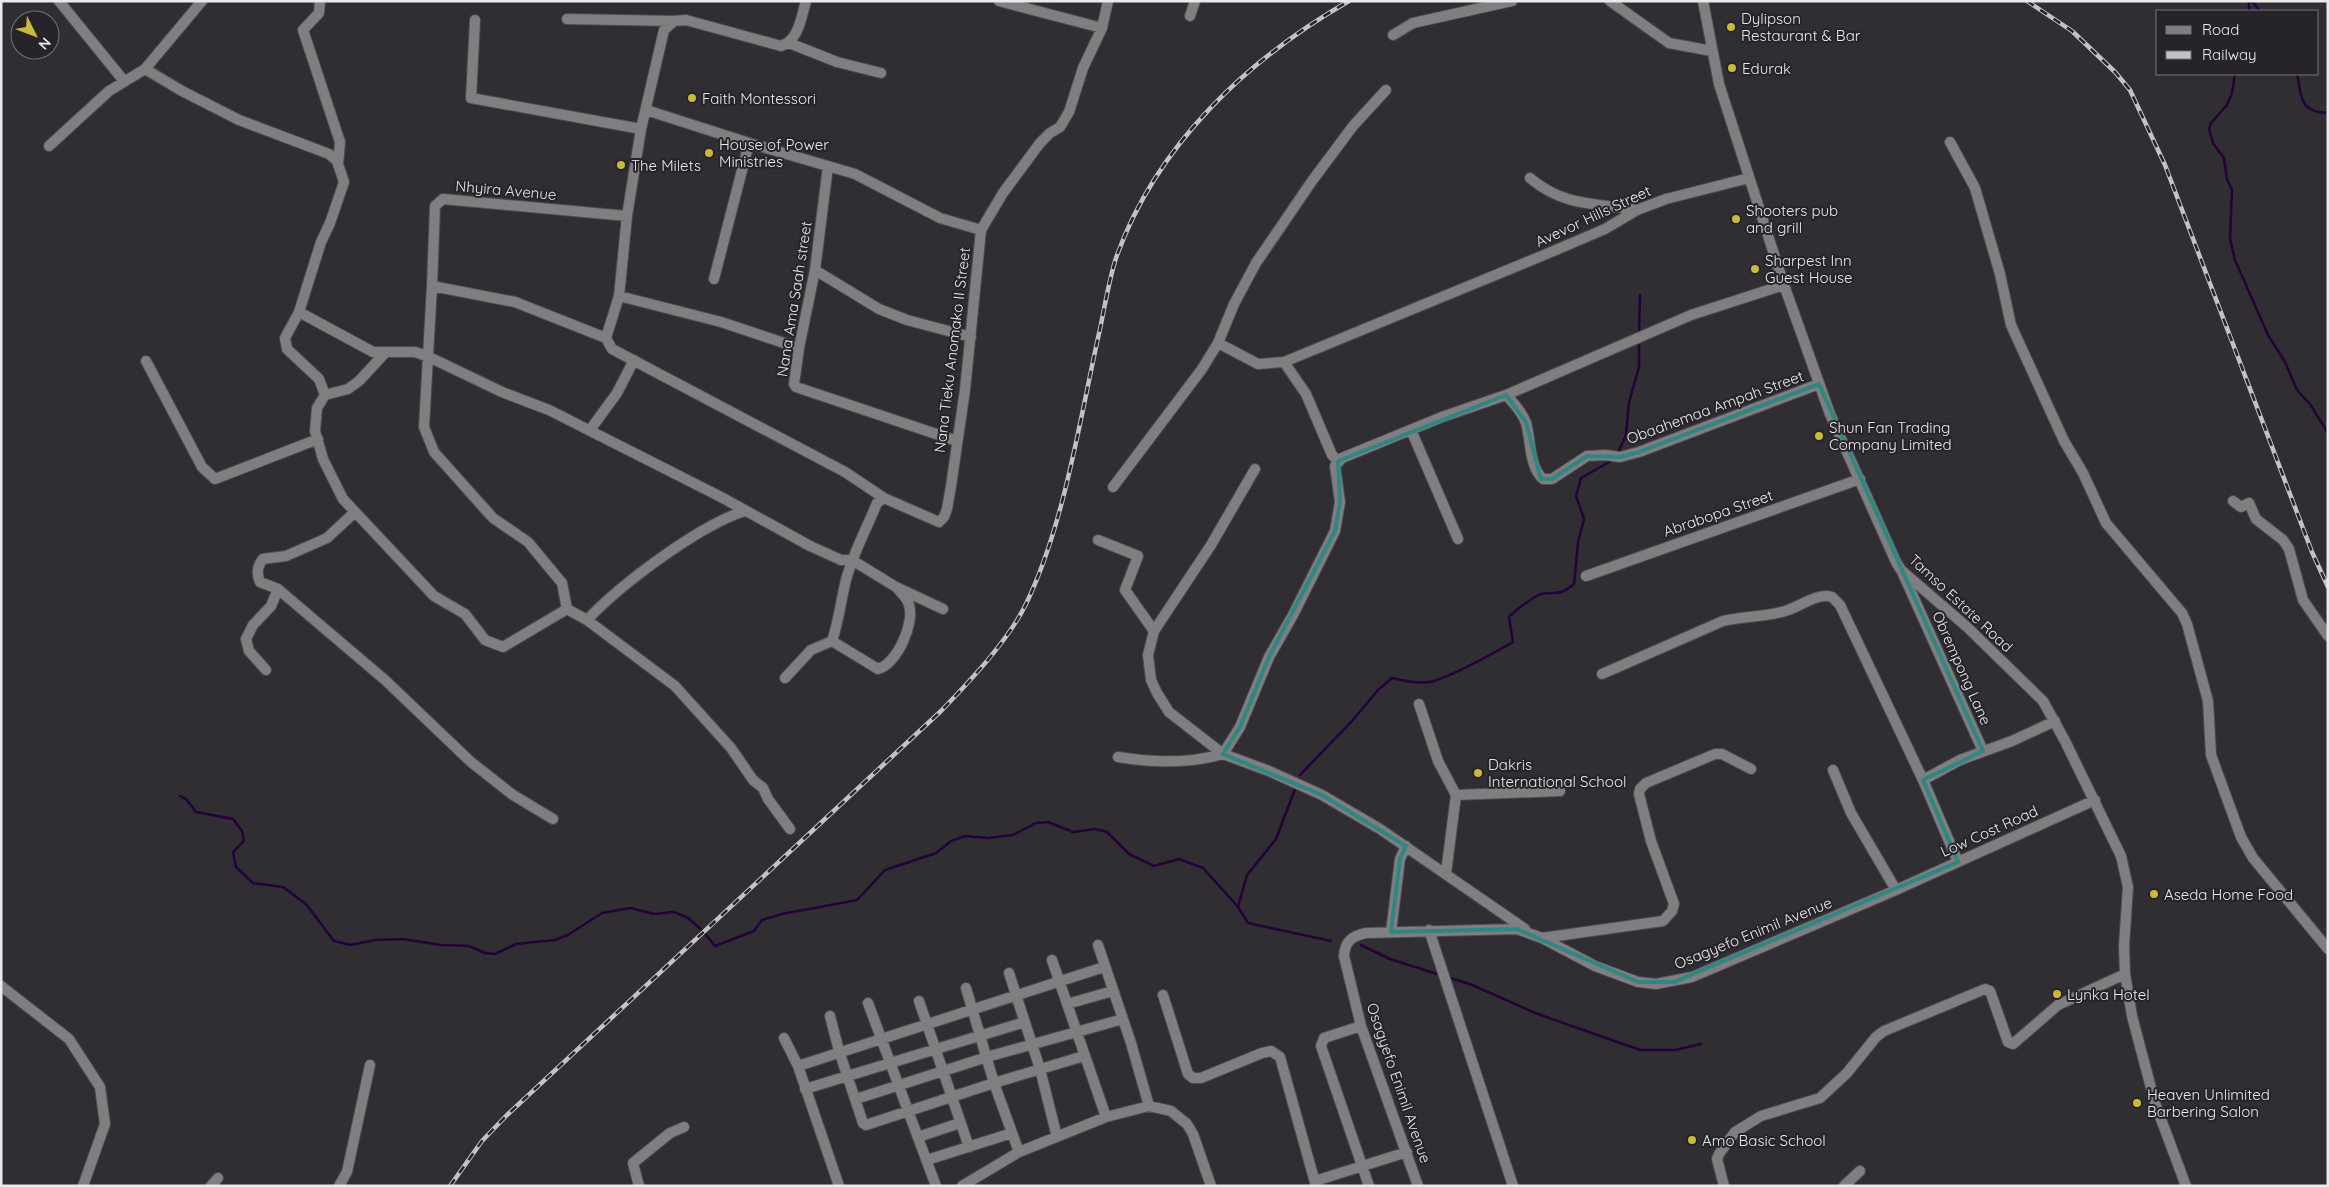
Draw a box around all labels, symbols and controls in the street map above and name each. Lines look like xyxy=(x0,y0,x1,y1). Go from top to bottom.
place label: Dylipson Restaurant & Bar xyxy=(1741,9,1861,45)
north arrow xyxy=(10,10,60,60)
legend xyxy=(2156,10,2319,75)
text: Road xyxy=(2202,20,2239,39)
marker: Dylipson Restaurant & Bar xyxy=(1725,21,1737,33)
text: N xyxy=(35,34,55,54)
text: Railway xyxy=(2202,45,2257,64)
place label: Edurak xyxy=(1742,59,1791,78)
marker: Edurak xyxy=(1726,62,1738,74)
place label: Faith Montessori xyxy=(702,89,816,108)
marker: Faith Montessori xyxy=(686,92,698,104)
place label: House of Power Ministries xyxy=(719,135,829,171)
marker: House of Power Ministries xyxy=(703,147,715,159)
place label: The Milets xyxy=(631,156,701,175)
marker: The Milets xyxy=(615,159,627,171)
street label: Nhyira Avenue xyxy=(455,176,557,204)
street label: Avevor Hills Street xyxy=(1532,181,1654,251)
place label: Shooters pub and grill xyxy=(1746,201,1838,237)
marker: Shooters pub and grill xyxy=(1730,213,1742,225)
street label: Nana Ama Saah street xyxy=(772,220,816,378)
street label: Nana Tieku Anomako II Street xyxy=(930,246,974,454)
place label: Sharpest Inn Guest House xyxy=(1765,251,1853,287)
marker: Sharpest Inn Guest House xyxy=(1749,263,1761,275)
street label: Obaahemaa Ampah Street xyxy=(1624,366,1806,448)
place label: Shun Fan Trading Company Limited xyxy=(1829,418,1952,454)
marker: Shun Fan Trading Company Limited xyxy=(1813,430,1825,442)
street label: Abrabopa Street xyxy=(1661,485,1775,541)
street label: Tamso Estate Road xyxy=(1905,550,2017,656)
street label: Obrempong Lane xyxy=(1928,608,1996,728)
place label: Dakris International School xyxy=(1488,755,1626,791)
marker: Dakris International School xyxy=(1472,767,1484,779)
street label: Low Cost Road xyxy=(1937,801,2041,861)
place label: Aseda Home Food xyxy=(2164,885,2293,904)
marker: Aseda Home Food xyxy=(2148,888,2160,900)
street label: Osagyefo Enimil Avenue xyxy=(1671,893,1835,973)
place label: Lynka Hotel xyxy=(2067,985,2150,1004)
marker: Lynka Hotel xyxy=(2051,988,2063,1000)
street label: Osagyefo Enimil Avenue xyxy=(1363,1000,1435,1166)
place label: Heaven Unlimited Barbering Salon xyxy=(2147,1085,2270,1121)
marker: Heaven Unlimited Barbering Salon xyxy=(2131,1097,2143,1109)
place label: Amo Basic School xyxy=(1702,1131,1826,1150)
marker: Amo Basic School xyxy=(1686,1134,1698,1146)

